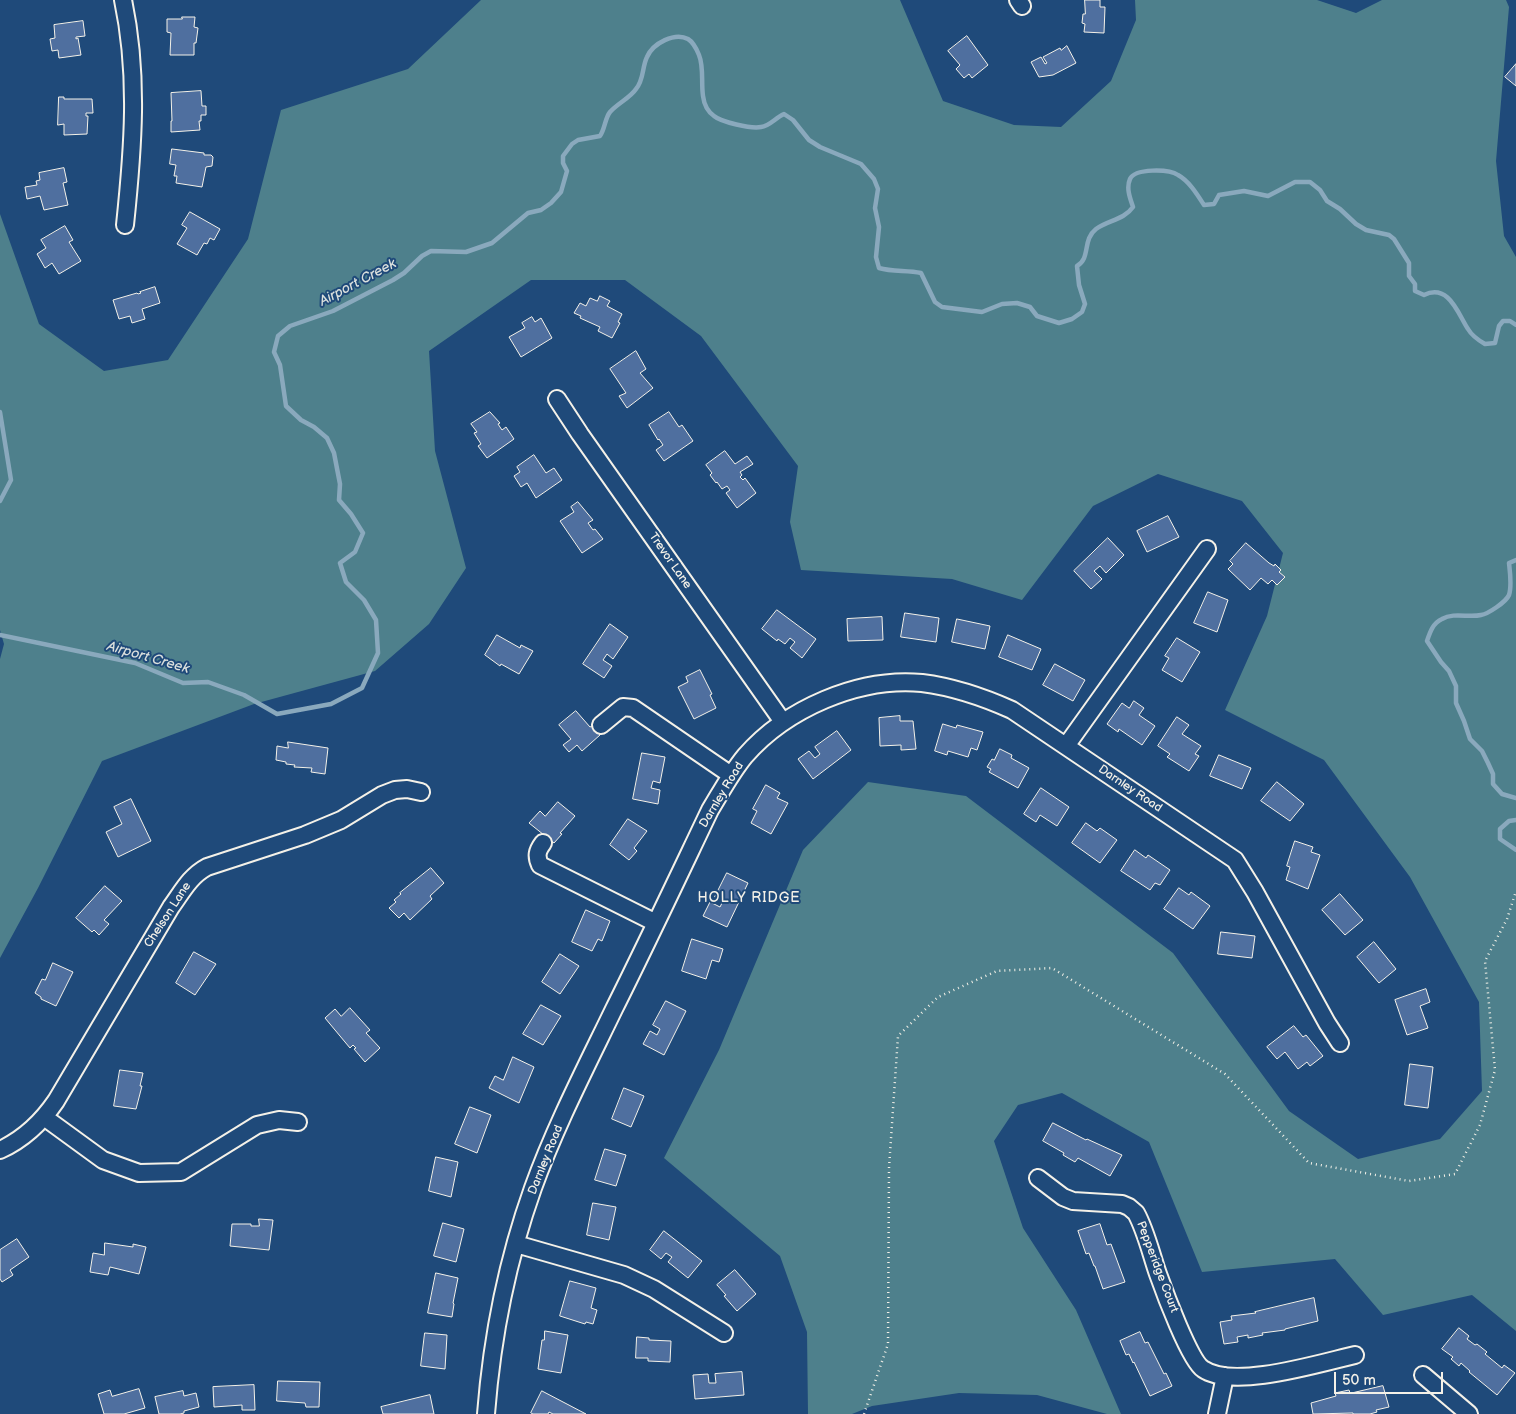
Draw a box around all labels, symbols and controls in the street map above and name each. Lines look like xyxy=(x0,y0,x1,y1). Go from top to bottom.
water label: Airport Creek xyxy=(317,256,399,310)
street label: Trevor Lane xyxy=(645,530,695,592)
water label: Airport Creek xyxy=(105,638,191,678)
street label: Darnley Road xyxy=(697,760,747,830)
street label: Darnley Road xyxy=(1095,762,1165,816)
street label: Chelson Lane xyxy=(142,880,194,950)
district label: HOLLY RIDGE xyxy=(696,890,802,906)
street label: Darnley Road xyxy=(526,1123,566,1197)
street label: Pepperidge Court xyxy=(1133,1219,1181,1315)
scale bar xyxy=(1336,1362,1445,1394)
text: 50 m xyxy=(1342,1371,1376,1390)

